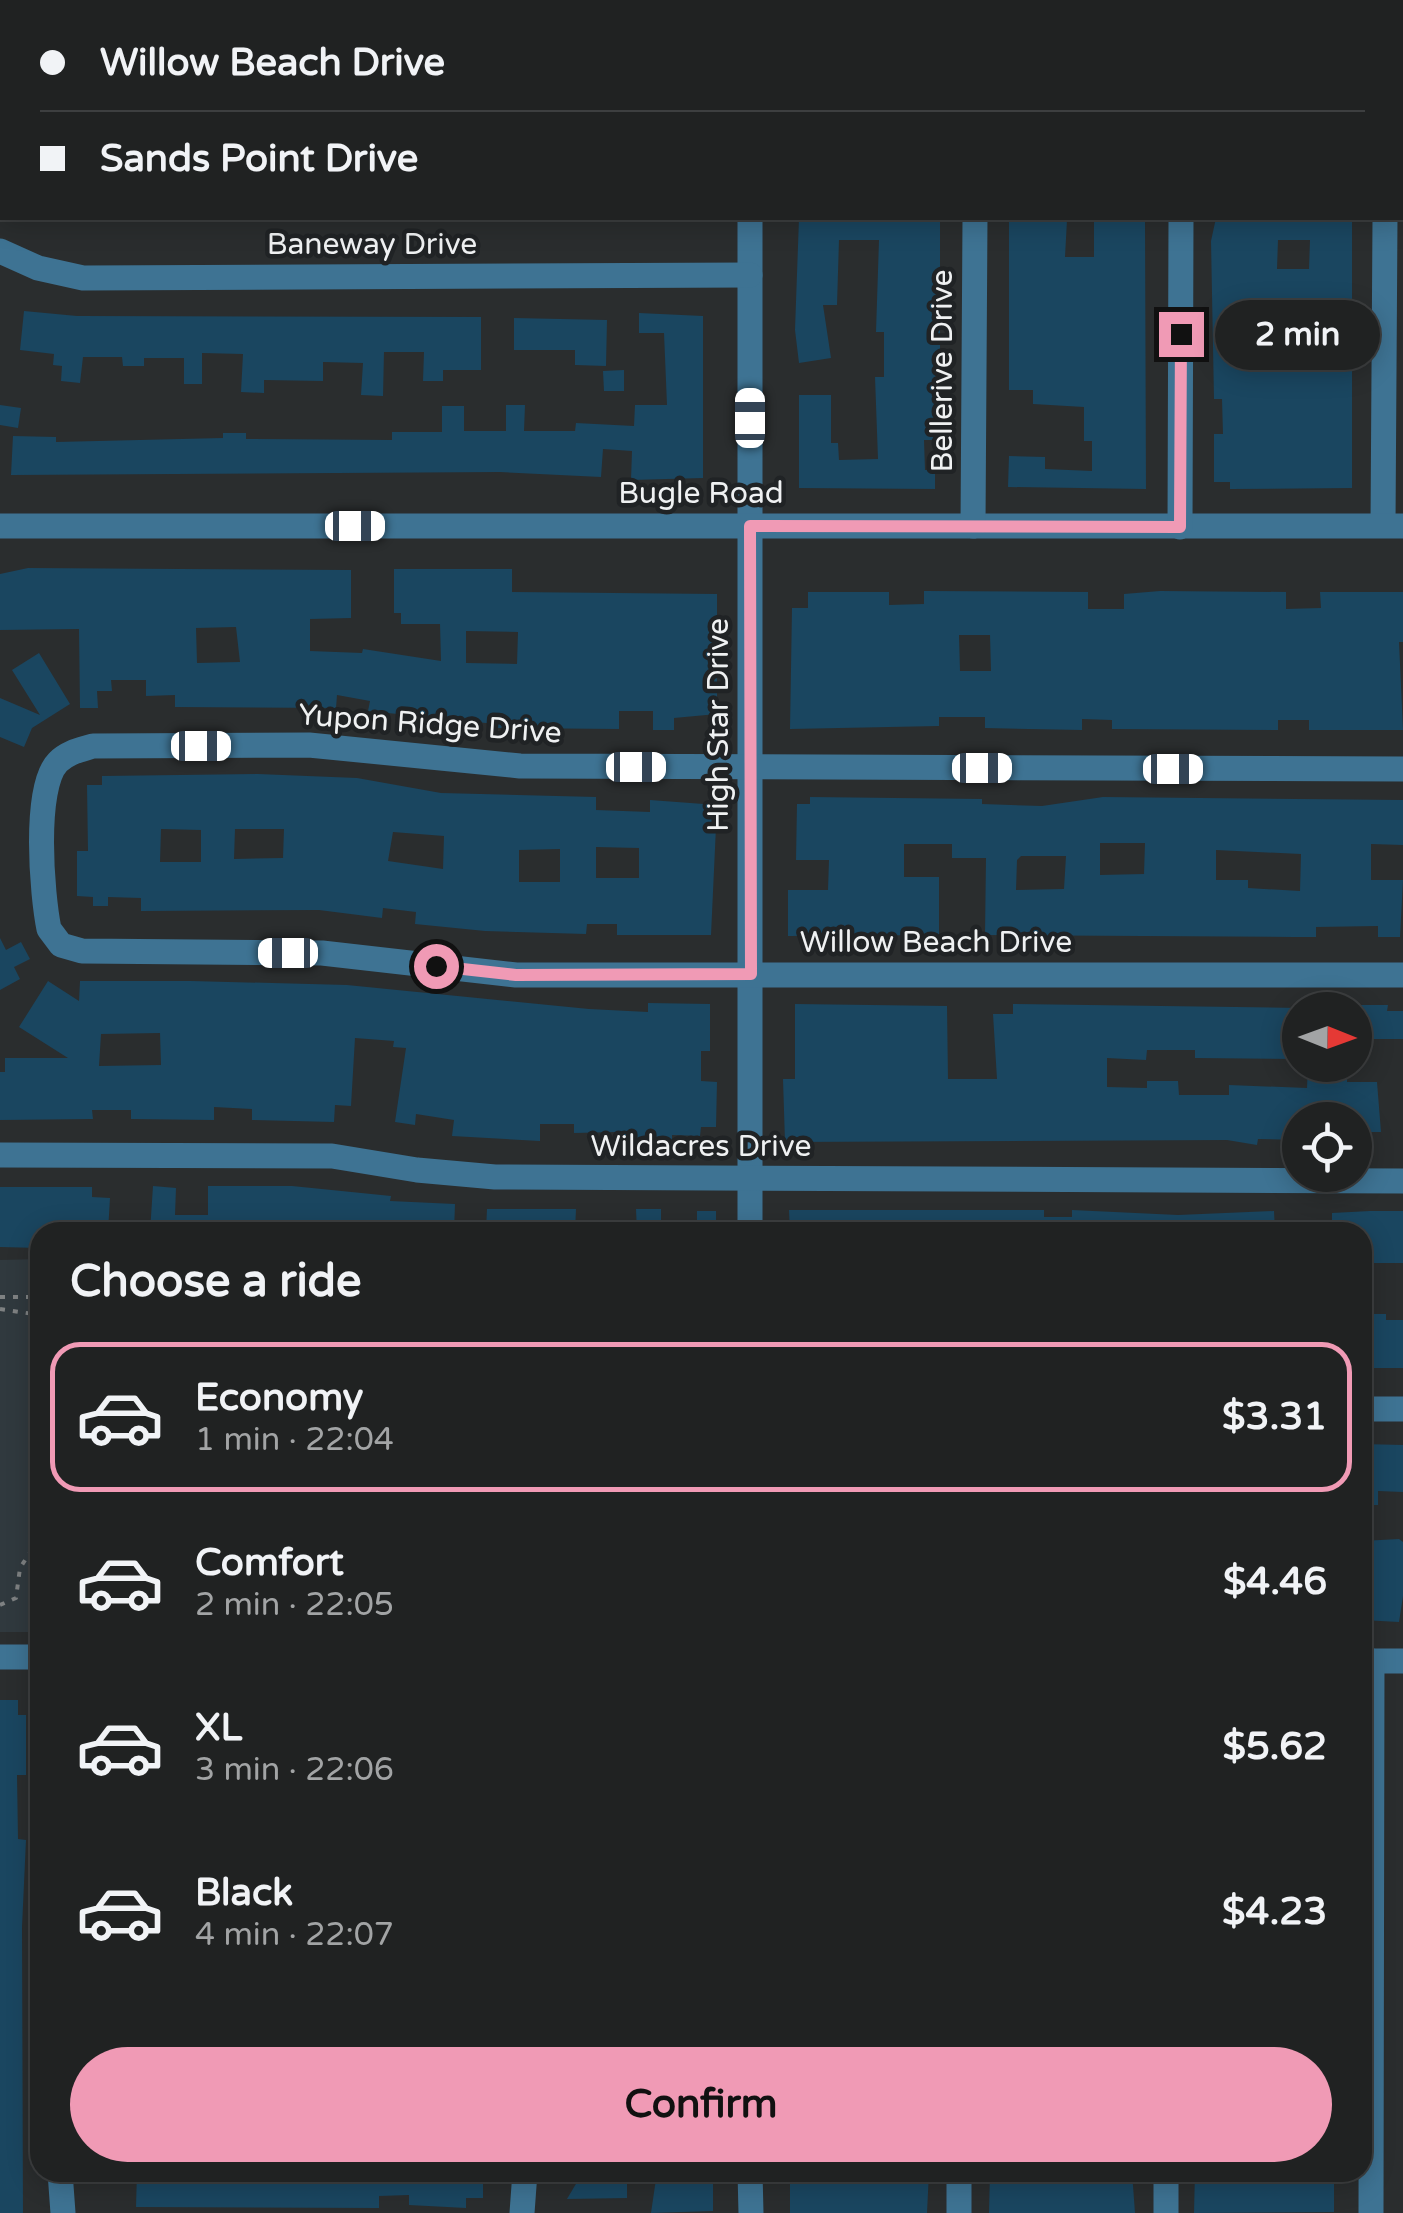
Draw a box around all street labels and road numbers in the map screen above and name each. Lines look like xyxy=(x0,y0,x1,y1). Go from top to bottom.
street label: Baneway Drive xyxy=(267,226,477,263)
street label: Bellerive Drive xyxy=(924,270,961,472)
street label: Bugle Road xyxy=(618,475,784,512)
street label: High Star Drive xyxy=(700,618,737,832)
street label: Yupon Ridge Drive xyxy=(297,696,563,752)
street label: Willow Beach Drive xyxy=(800,924,1072,961)
street label: Wildacres Drive xyxy=(591,1128,811,1165)

